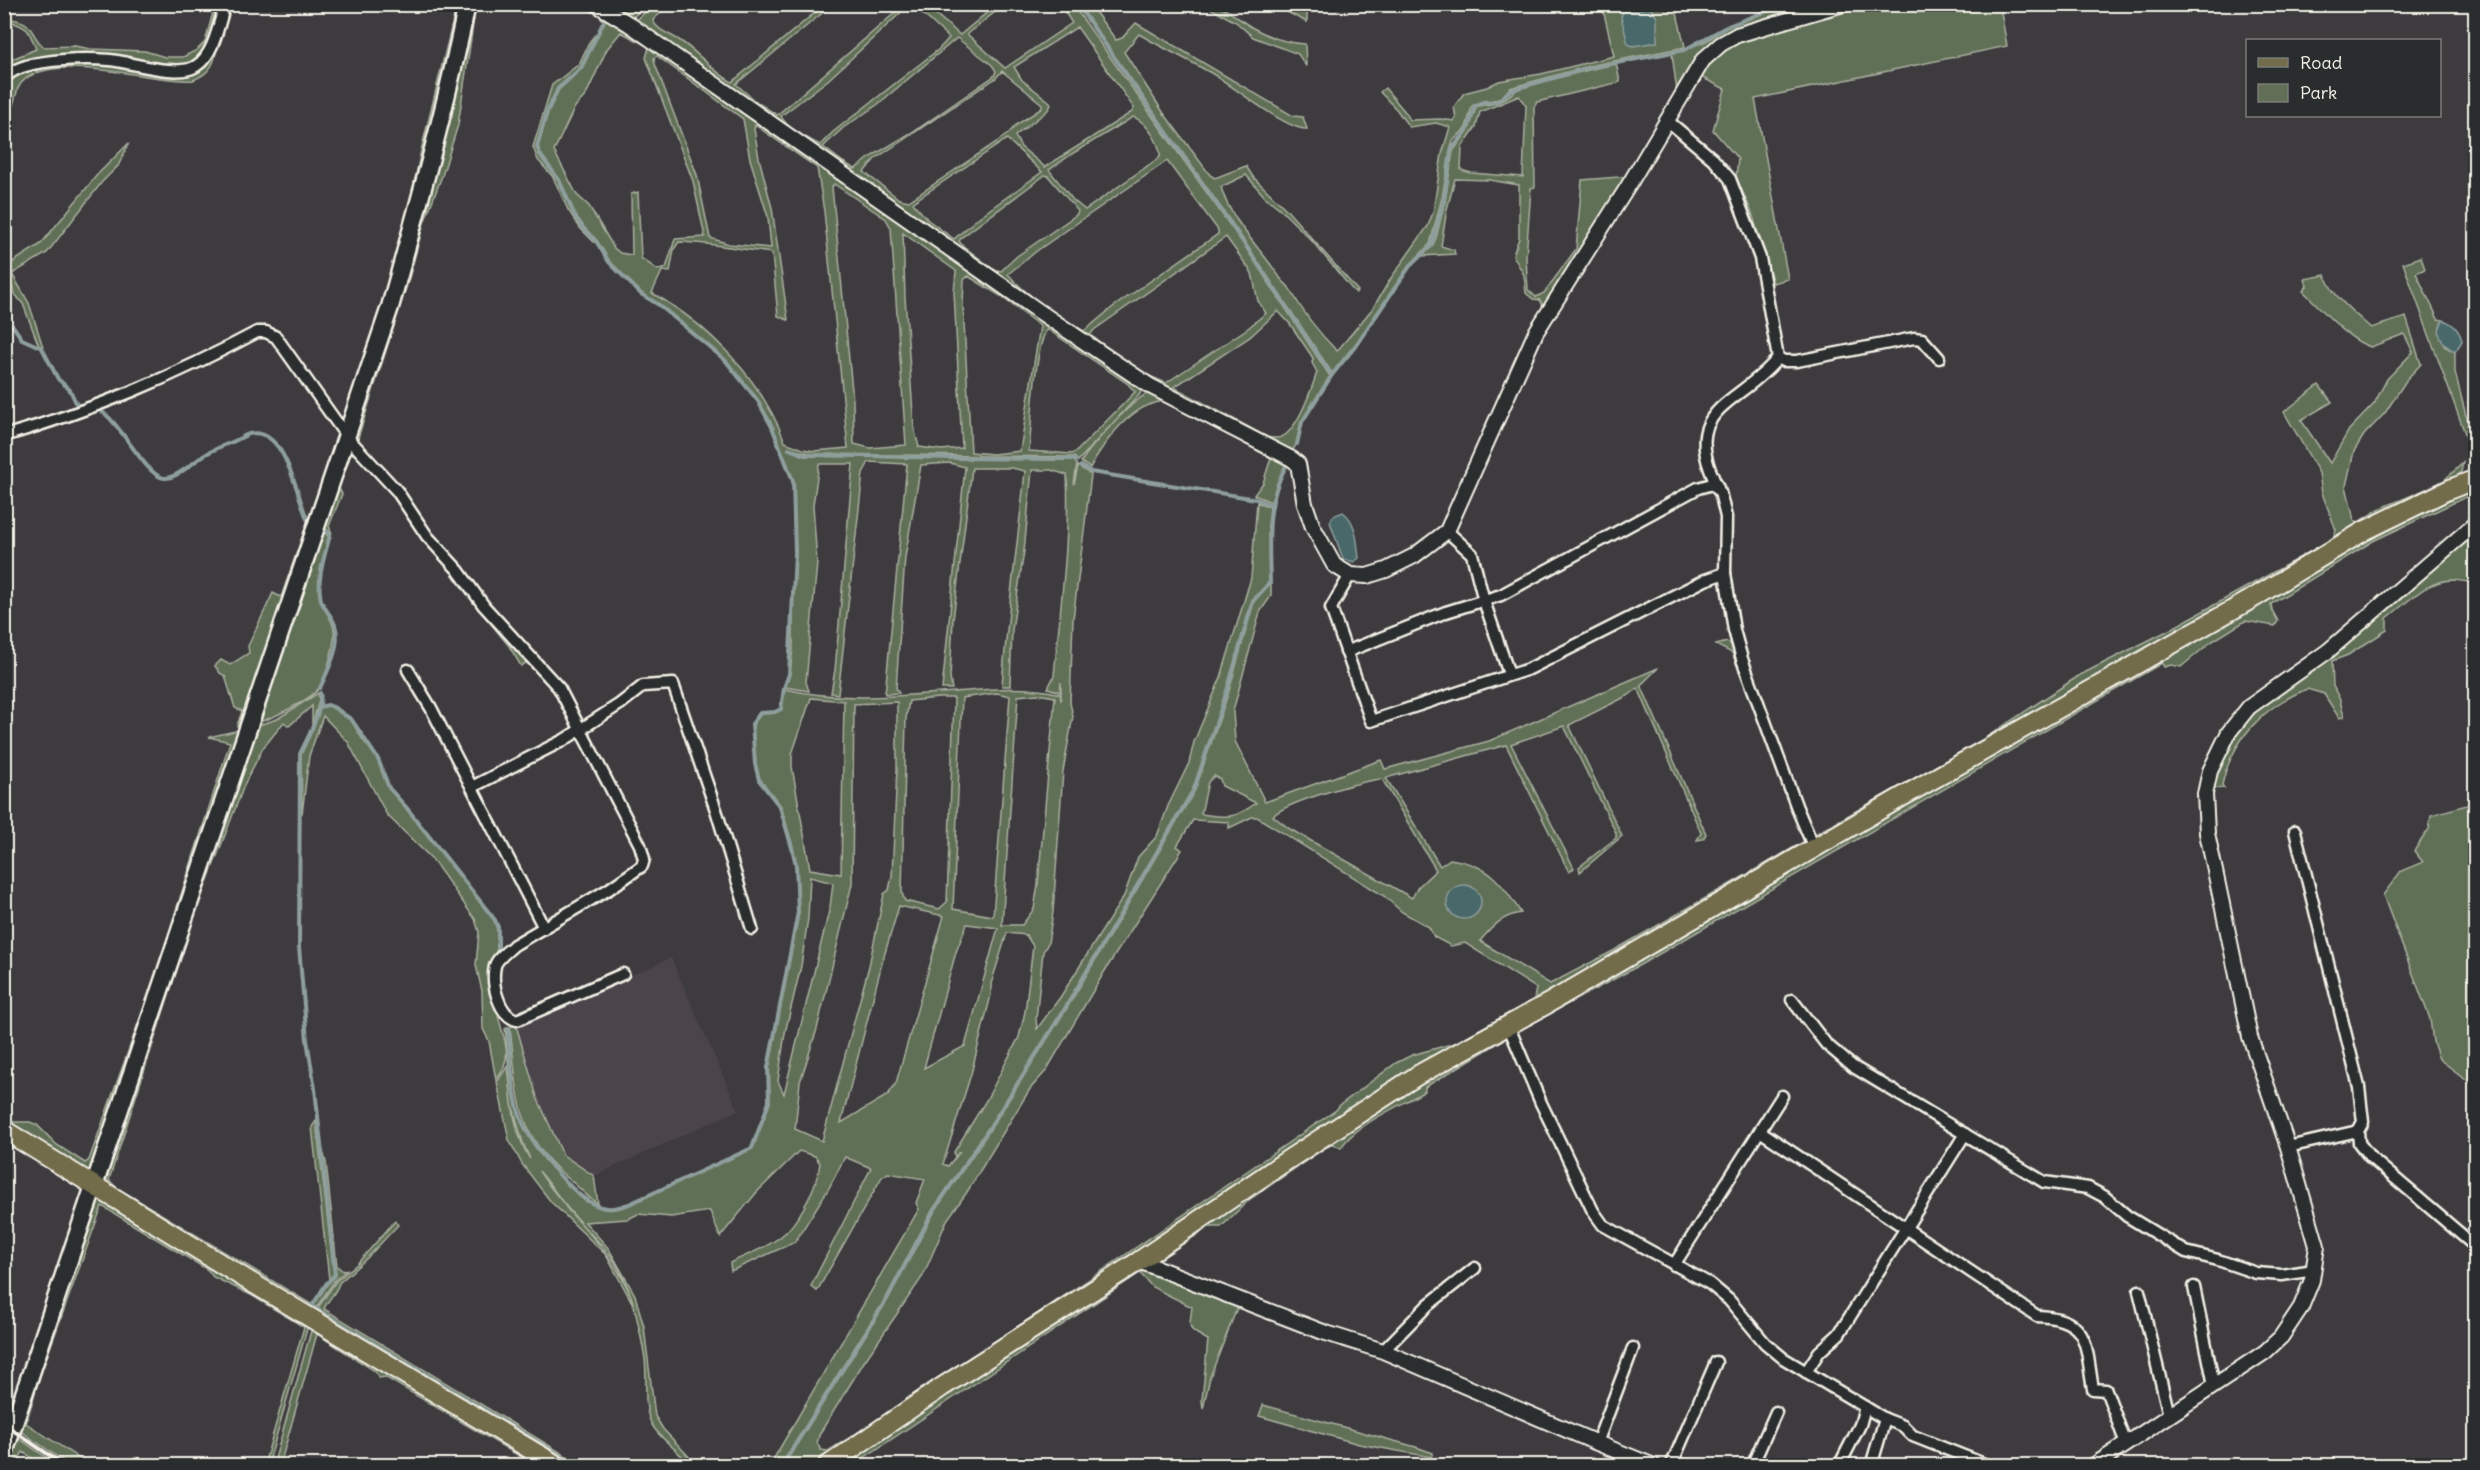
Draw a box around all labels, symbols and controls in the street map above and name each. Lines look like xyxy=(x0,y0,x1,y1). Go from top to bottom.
legend xyxy=(2246,39,2441,117)
text: Road xyxy=(2300,51,2343,74)
text: Park xyxy=(2300,81,2337,104)

